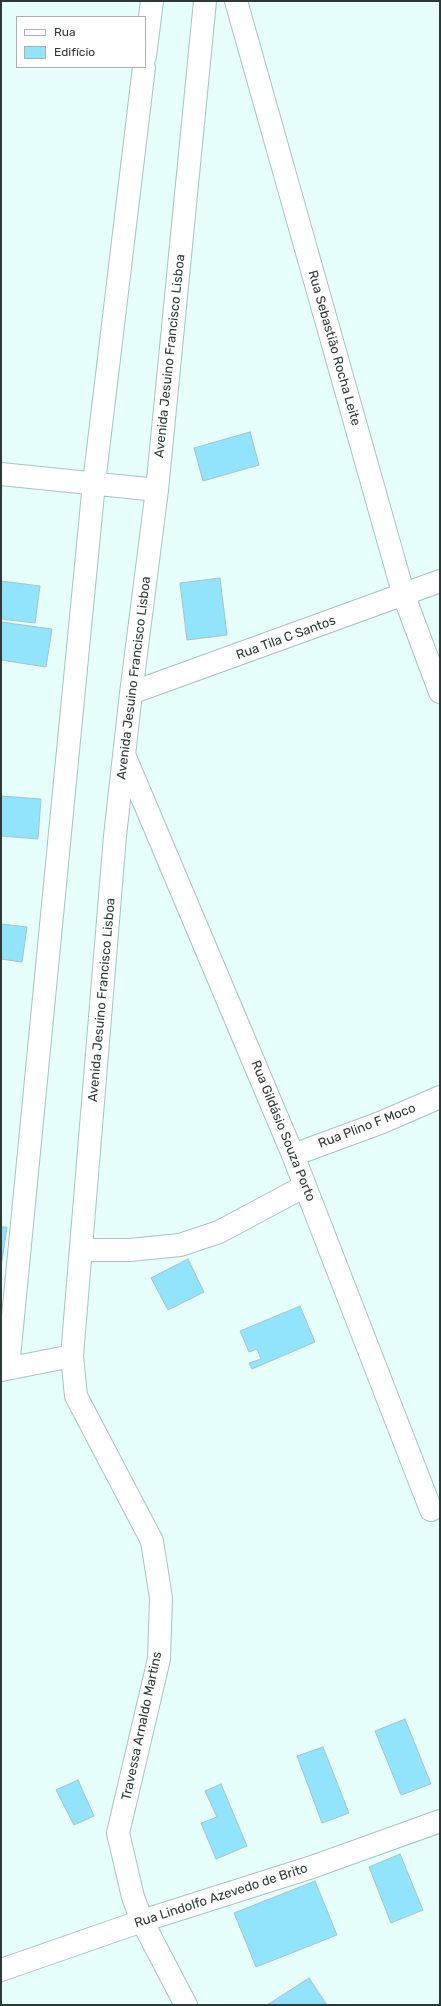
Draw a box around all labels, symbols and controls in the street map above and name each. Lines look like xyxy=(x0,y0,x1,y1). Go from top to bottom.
legend xyxy=(16,16,146,68)
text: Rua xyxy=(54,25,76,39)
text: Edifício xyxy=(54,45,95,59)
street label: Avenida Jesuino Francisco Lisboa xyxy=(152,253,188,459)
street label: Rua Sebastião Rocha Leite xyxy=(304,268,364,428)
street label: Avenida Jesuino Francisco Lisboa xyxy=(114,575,154,781)
street label: Rua Tila C Santos xyxy=(234,613,338,663)
street label: Avenida Jesuino Francisco Lisboa xyxy=(85,897,119,1103)
street label: Rua Gildásio Souza Porto xyxy=(248,1058,318,1204)
street label: Rua Plino F Moco xyxy=(316,1100,418,1152)
street label: Travessa Arnaldo Martins xyxy=(119,1650,165,1802)
street label: Rua Lindolfo Azevedo de Brito xyxy=(132,1861,310,1931)

